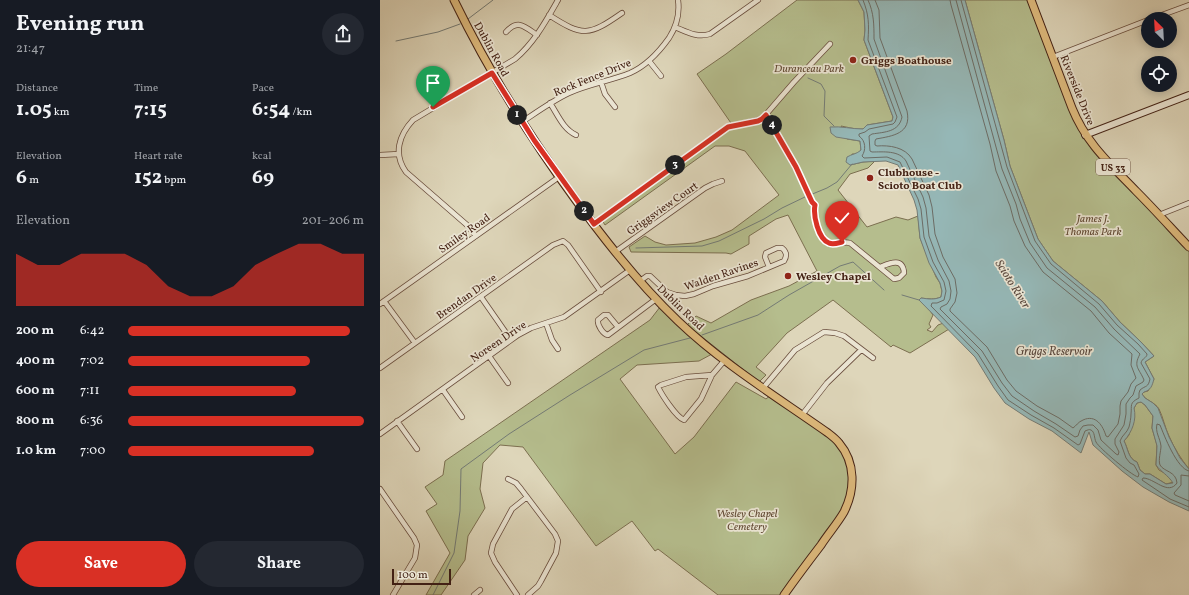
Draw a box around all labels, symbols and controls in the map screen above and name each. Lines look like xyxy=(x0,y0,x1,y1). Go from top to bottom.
text: Evening run xyxy=(16,9,145,40)
north arrow xyxy=(1141,12,1177,48)
map controls xyxy=(1141,12,1177,92)
button: share xyxy=(322,13,364,55)
street label: Dublin Road xyxy=(469,20,512,80)
text: 21:47 xyxy=(16,40,45,58)
street label: Riverside Drive xyxy=(1056,53,1098,128)
place label: Griggs Boathouse xyxy=(861,54,952,69)
marker: Griggs Boathouse xyxy=(848,55,858,65)
street label: Rock Fence Drive xyxy=(551,56,634,101)
button: locate xyxy=(1141,56,1177,92)
park label: Duranceau Park xyxy=(774,62,844,77)
pin xyxy=(416,66,450,107)
icon: arrive xyxy=(422,72,444,94)
text: Distance xyxy=(16,81,58,96)
text: Time xyxy=(134,81,158,96)
text: Pace xyxy=(252,81,274,96)
text: 1.05 xyxy=(16,96,52,124)
text: 7:15 xyxy=(134,96,167,124)
text: 6:54 xyxy=(252,96,290,124)
text: km xyxy=(52,105,70,120)
text: /km xyxy=(290,105,312,120)
pin: 1 xyxy=(507,105,527,125)
text: 1 xyxy=(515,107,519,122)
pin: 4 xyxy=(762,115,782,135)
text: 4 xyxy=(769,117,775,132)
text: Elevation xyxy=(16,149,62,164)
text: Heart rate xyxy=(134,149,183,164)
text: kcal xyxy=(252,149,272,164)
pin: 3 xyxy=(665,155,685,175)
text: 3 xyxy=(672,157,678,172)
road number: US 33 xyxy=(1096,159,1130,175)
text: 6 xyxy=(16,164,27,192)
text: 152 xyxy=(134,164,162,192)
text: 69 xyxy=(252,164,274,192)
place label: Clubhouse - Scioto Boat Club xyxy=(878,166,962,194)
text: m xyxy=(27,173,39,188)
text: bpm xyxy=(162,173,186,188)
marker: Clubhouse - Scioto Boat Club xyxy=(865,173,875,183)
street label: Griggsview Court xyxy=(624,179,702,239)
pin: 2 xyxy=(574,201,594,221)
pin xyxy=(825,201,859,242)
text: 2 xyxy=(581,203,587,218)
icon: check xyxy=(831,207,853,229)
street label: Smiley Road xyxy=(436,211,494,258)
text: Elevation xyxy=(16,212,70,230)
text: 201–206 m xyxy=(302,212,364,230)
park label: James J. Thomas Park xyxy=(1064,212,1122,240)
street label: Walden Ravines xyxy=(682,256,761,295)
water label: Scioto River xyxy=(991,257,1034,312)
place label: Wesley Chapel xyxy=(796,270,871,285)
street label: Brendan Drive xyxy=(434,271,500,324)
marker: Wesley Chapel xyxy=(783,271,793,281)
street label: Dublin Road xyxy=(653,282,707,334)
street label: Noreen Drive xyxy=(468,318,530,367)
text: 200 m xyxy=(16,322,54,340)
text: 6:42 xyxy=(80,322,104,340)
water label: Griggs Reservoir xyxy=(1016,344,1093,360)
text: 400 m xyxy=(16,352,55,370)
text: 7:02 xyxy=(80,352,104,370)
text: 600 m xyxy=(16,382,54,400)
text: 7:11 xyxy=(80,382,99,400)
text: 800 m xyxy=(16,412,54,430)
text: 6:36 xyxy=(80,412,103,430)
text: 1.0 km xyxy=(16,442,56,460)
text: 7:00 xyxy=(80,442,105,460)
park label: Wesley Chapel Cemetery xyxy=(716,507,778,535)
button: Save xyxy=(16,541,186,587)
button: Share xyxy=(194,541,364,587)
scale bar xyxy=(392,567,451,586)
text: 100 m xyxy=(398,568,428,583)

